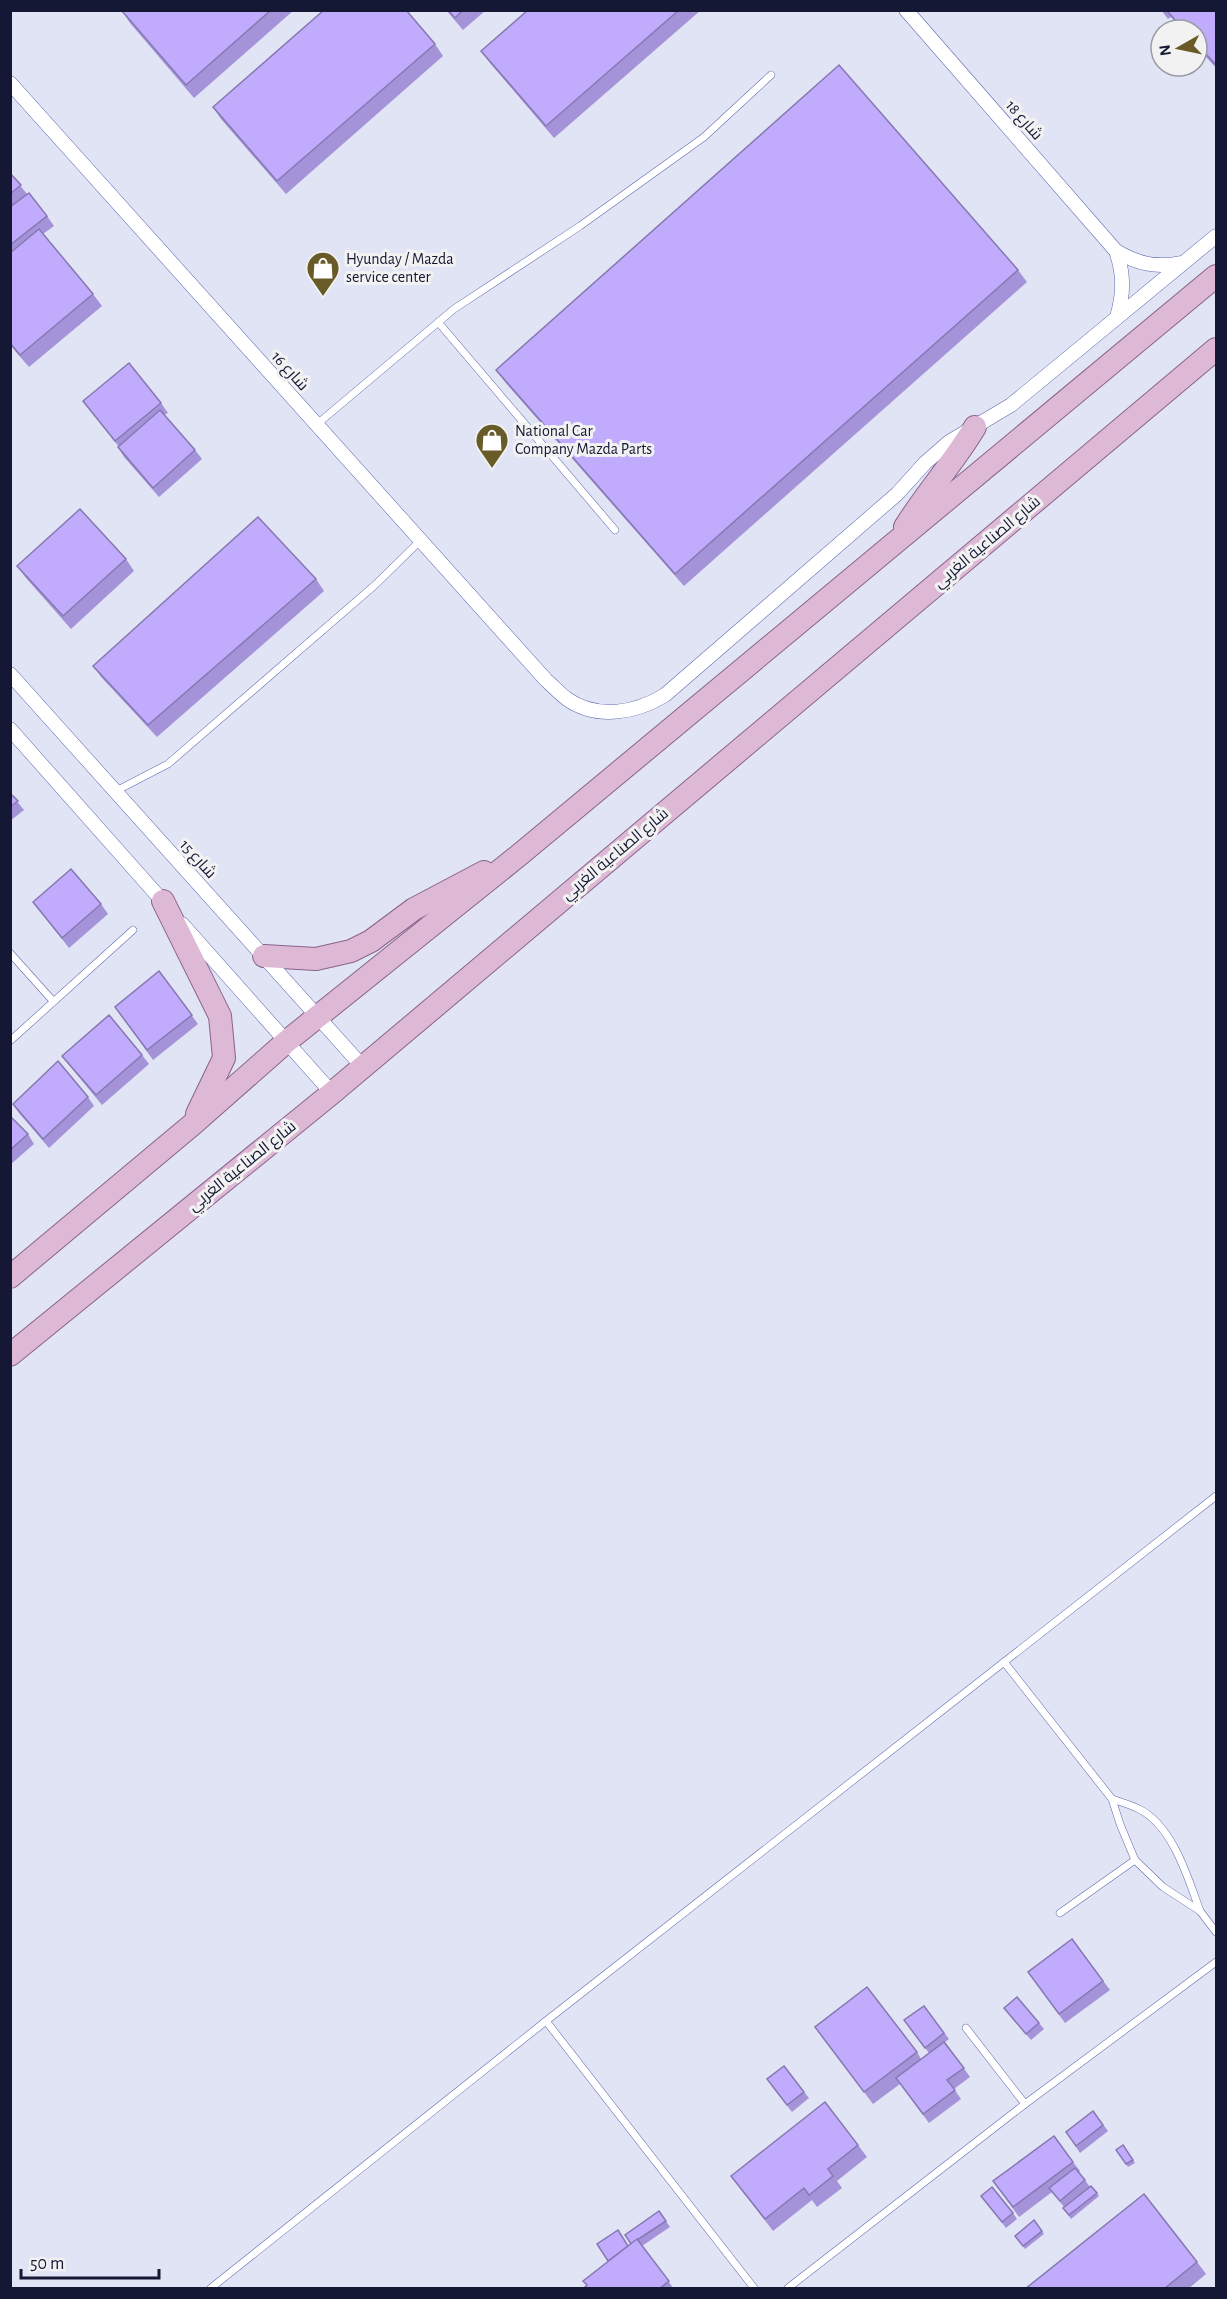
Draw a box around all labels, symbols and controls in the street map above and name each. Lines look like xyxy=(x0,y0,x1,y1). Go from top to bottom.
north arrow xyxy=(1149,18,1209,78)
text: N xyxy=(1156,43,1174,57)
street label: شارع 18 xyxy=(1000,96,1046,145)
shop icon: Hyunday / Mazda service center xyxy=(305,250,341,297)
place label: Hyunday / Mazda service center xyxy=(346,251,454,285)
street label: شارع 16 xyxy=(266,348,312,396)
shop icon: National Car Company Mazda Parts xyxy=(474,422,510,469)
place label: National Car Company Mazda Parts xyxy=(515,423,652,458)
street label: شارع الصناعية الغربي xyxy=(930,492,1047,595)
street label: شارع الصناعية الغربي xyxy=(558,804,675,907)
street label: شارع 15 xyxy=(174,836,220,883)
street label: شارع الصناعية الغربي xyxy=(184,1117,302,1218)
scale bar xyxy=(21,2242,159,2280)
text: 50 m xyxy=(30,2255,64,2273)

